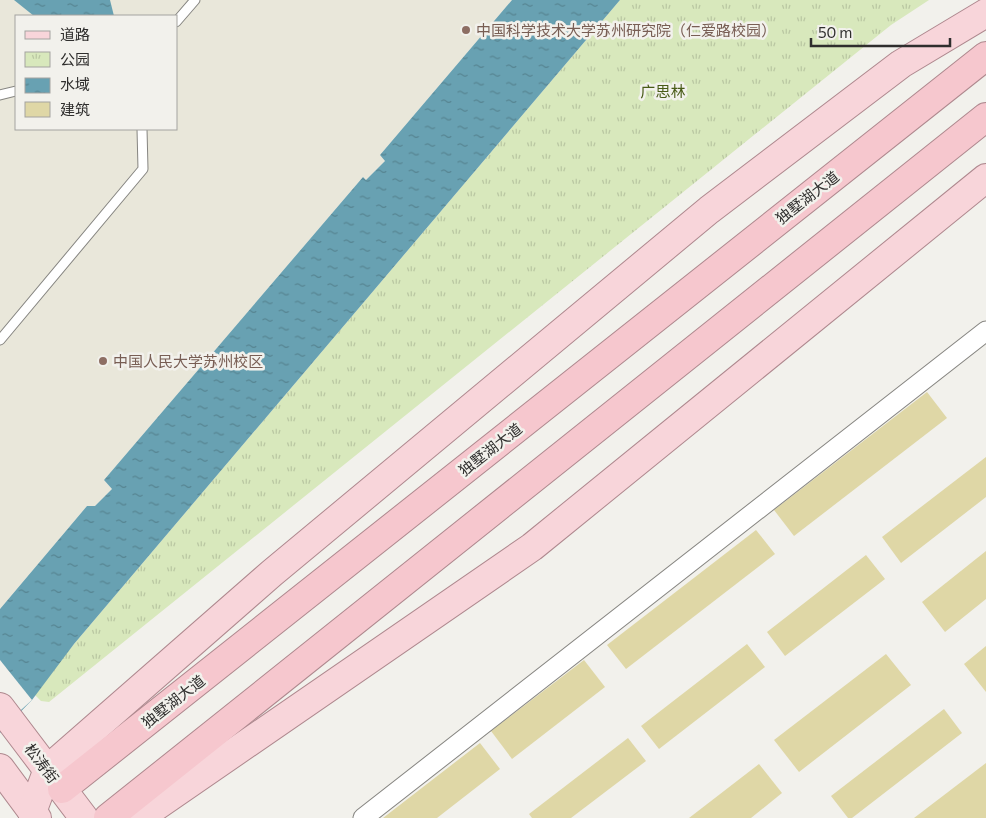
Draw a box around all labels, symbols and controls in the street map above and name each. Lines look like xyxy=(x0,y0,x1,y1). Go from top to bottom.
legend xyxy=(15,15,178,130)
scale bar xyxy=(811,15,950,47)
place label: 中国科学技术大学苏州研究院（仁爱路校园） xyxy=(476,21,776,39)
text: 50 m xyxy=(818,23,852,41)
marker: 中国科学技术大学苏州研究院（仁爱路校园） xyxy=(460,24,472,36)
text: 道路 xyxy=(60,25,90,43)
text: 公园 xyxy=(60,50,90,68)
text: 水域 xyxy=(60,75,90,93)
park label: 广思林 xyxy=(640,82,686,100)
text: 建筑 xyxy=(60,100,90,118)
street label: 独墅湖大道 xyxy=(772,167,842,227)
place label: 中国人民大学苏州校区 xyxy=(113,352,263,370)
marker: 中国人民大学苏州校区 xyxy=(97,355,109,367)
street label: 独墅湖大道 xyxy=(455,419,525,479)
street label: 独墅湖大道 xyxy=(138,671,208,731)
street label: 松涛街 xyxy=(21,740,63,786)

